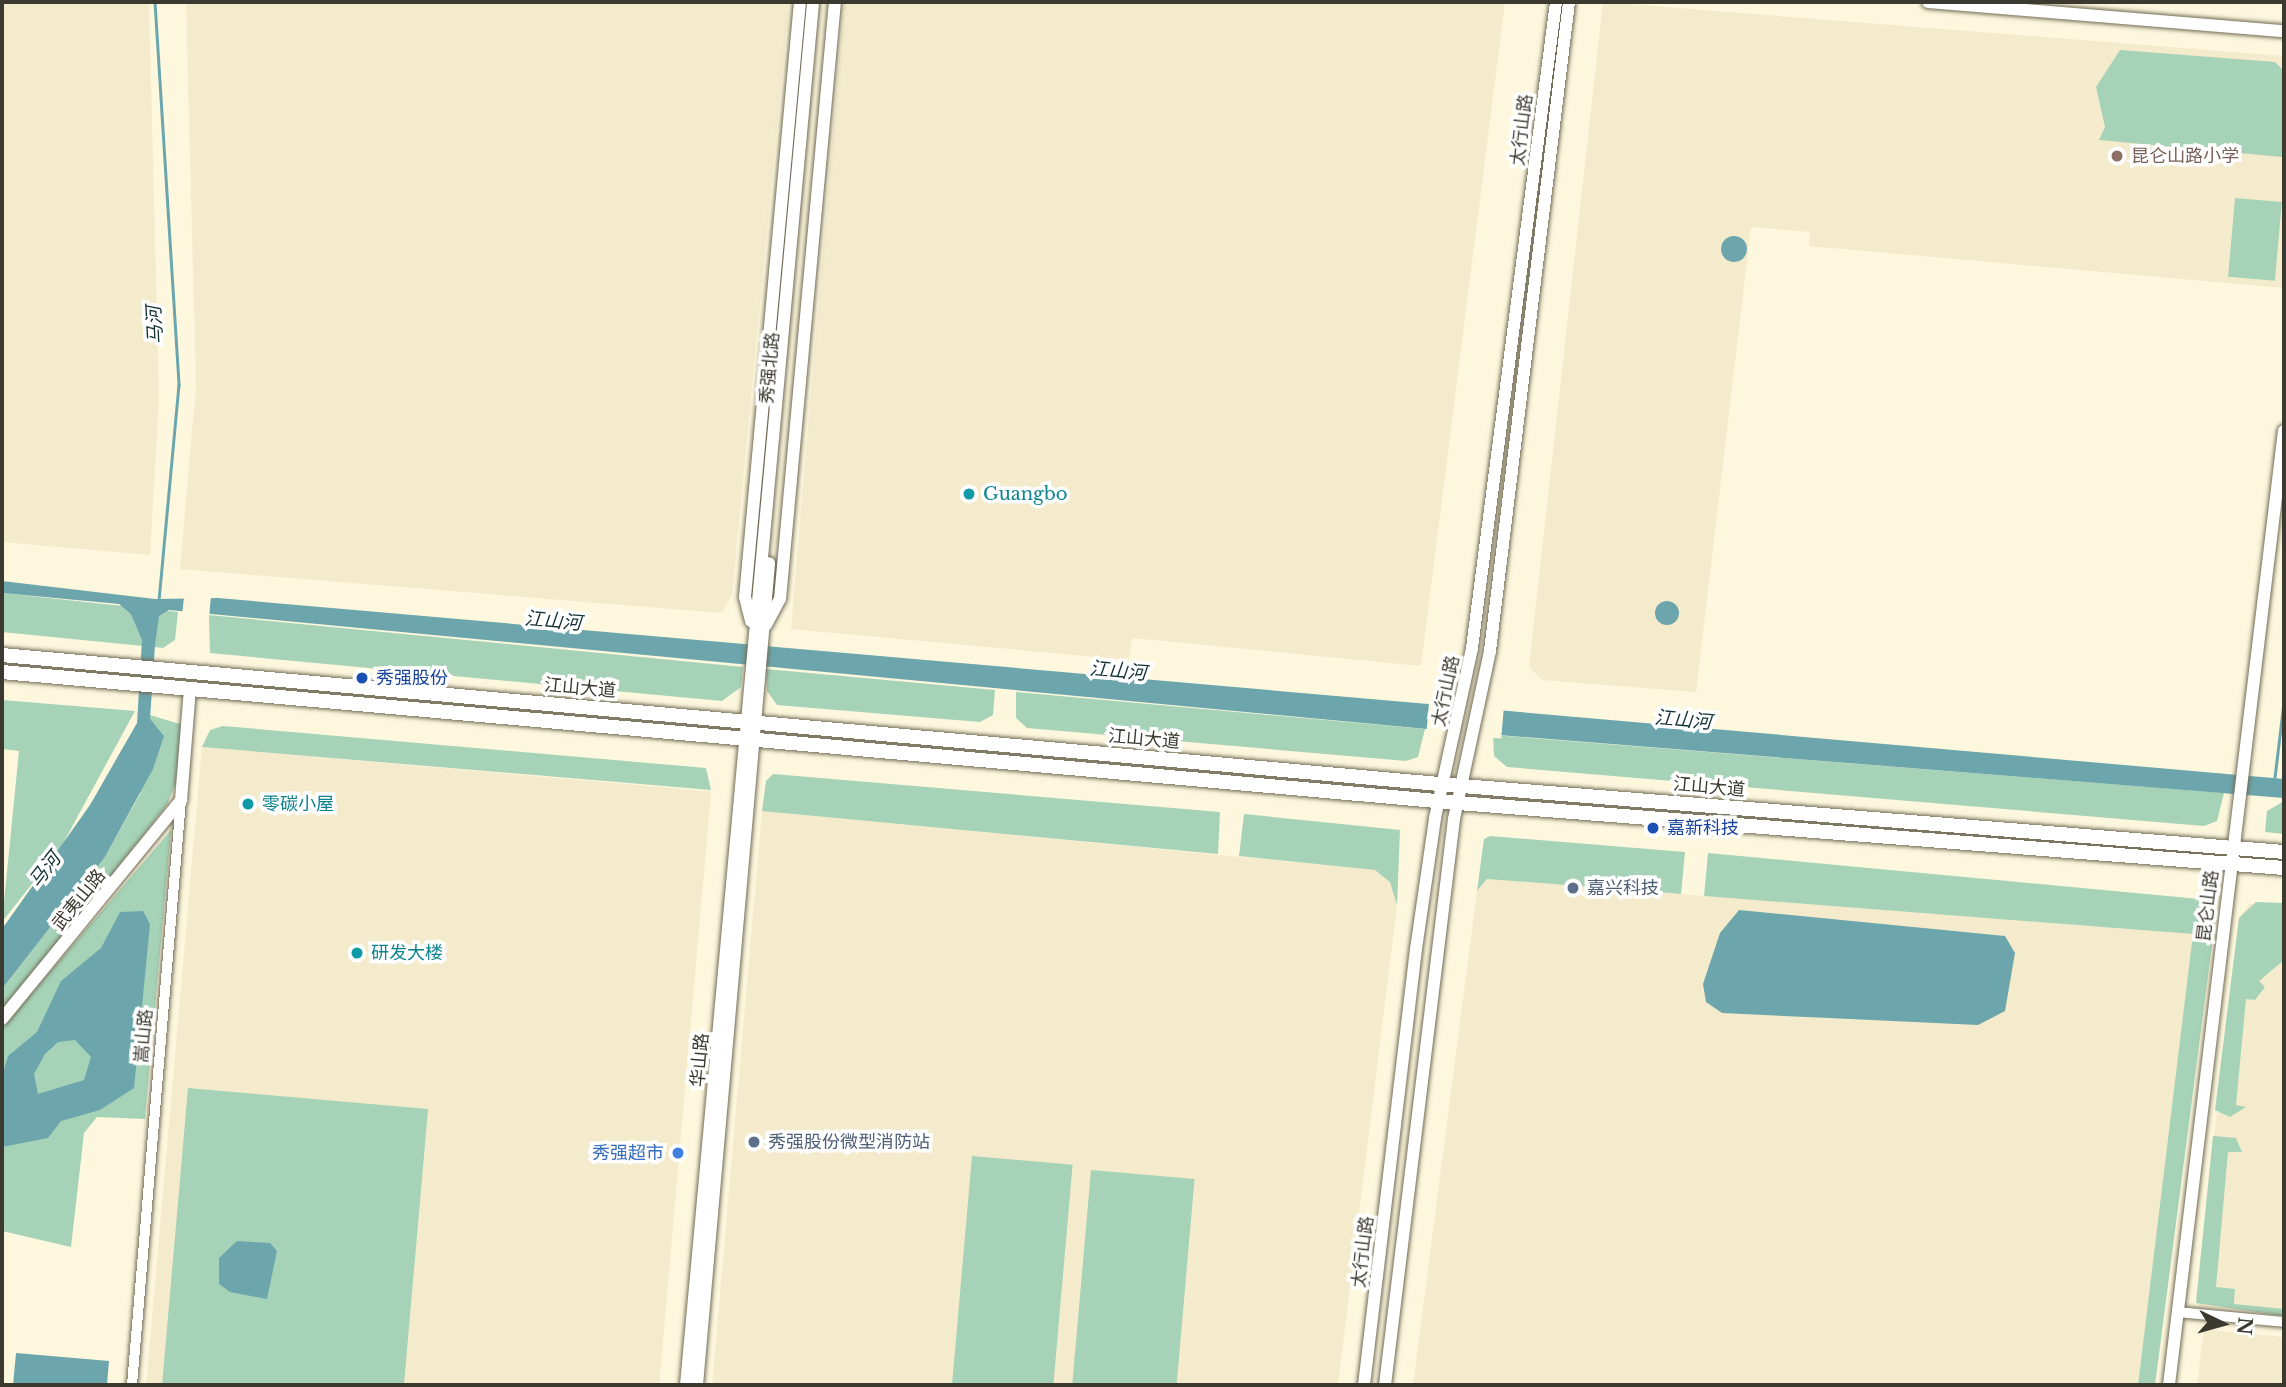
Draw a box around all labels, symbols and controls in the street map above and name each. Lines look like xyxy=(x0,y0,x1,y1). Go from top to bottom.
street label: 太行山路 xyxy=(1507,93,1537,167)
place label: 昆仑山路小学 xyxy=(2131,145,2239,167)
marker: 昆仑山路小学 xyxy=(2109,148,2125,164)
water label: 马河 xyxy=(143,305,167,345)
street label: 秀强北路 xyxy=(756,331,784,405)
place label: Guangbo xyxy=(983,483,1067,505)
marker: Guangbo xyxy=(961,486,977,502)
water label: 江山河 xyxy=(524,607,582,635)
street label: 太行山路 xyxy=(1428,654,1464,728)
water label: 江山河 xyxy=(1089,657,1147,685)
place label: 秀强股份 xyxy=(376,667,448,689)
marker: 秀强股份 xyxy=(354,670,370,686)
street label: 江山大道 xyxy=(543,674,617,702)
water label: 江山河 xyxy=(1654,706,1712,734)
street label: 江山大道 xyxy=(1107,725,1181,753)
street label: 江山大道 xyxy=(1672,773,1746,801)
place label: 零碳小屋 xyxy=(262,793,334,815)
marker: 零碳小屋 xyxy=(240,796,256,812)
place label: 嘉新科技 xyxy=(1667,817,1739,839)
marker: 嘉新科技 xyxy=(1645,820,1661,836)
water label: 马河 xyxy=(24,848,66,892)
street label: 武夷山路 xyxy=(48,865,110,935)
street label: 昆仑山路 xyxy=(2193,869,2223,943)
place label: 嘉兴科技 xyxy=(1587,877,1659,899)
marker: 嘉兴科技 xyxy=(1565,880,1581,896)
place label: 研发大楼 xyxy=(371,942,443,964)
marker: 研发大楼 xyxy=(349,945,365,961)
street label: 嵩山路 xyxy=(131,1008,157,1064)
street label: 华山路 xyxy=(687,1032,713,1088)
place label: 秀强股份微型消防站 xyxy=(768,1131,930,1153)
marker: 秀强股份微型消防站 xyxy=(746,1134,762,1150)
place label: 秀强超市 xyxy=(592,1142,664,1164)
marker: 秀强超市 xyxy=(670,1145,686,1161)
street label: 太行山路 xyxy=(1348,1215,1378,1289)
north arrow xyxy=(2188,1289,2258,1359)
text: N xyxy=(2232,1316,2257,1336)

